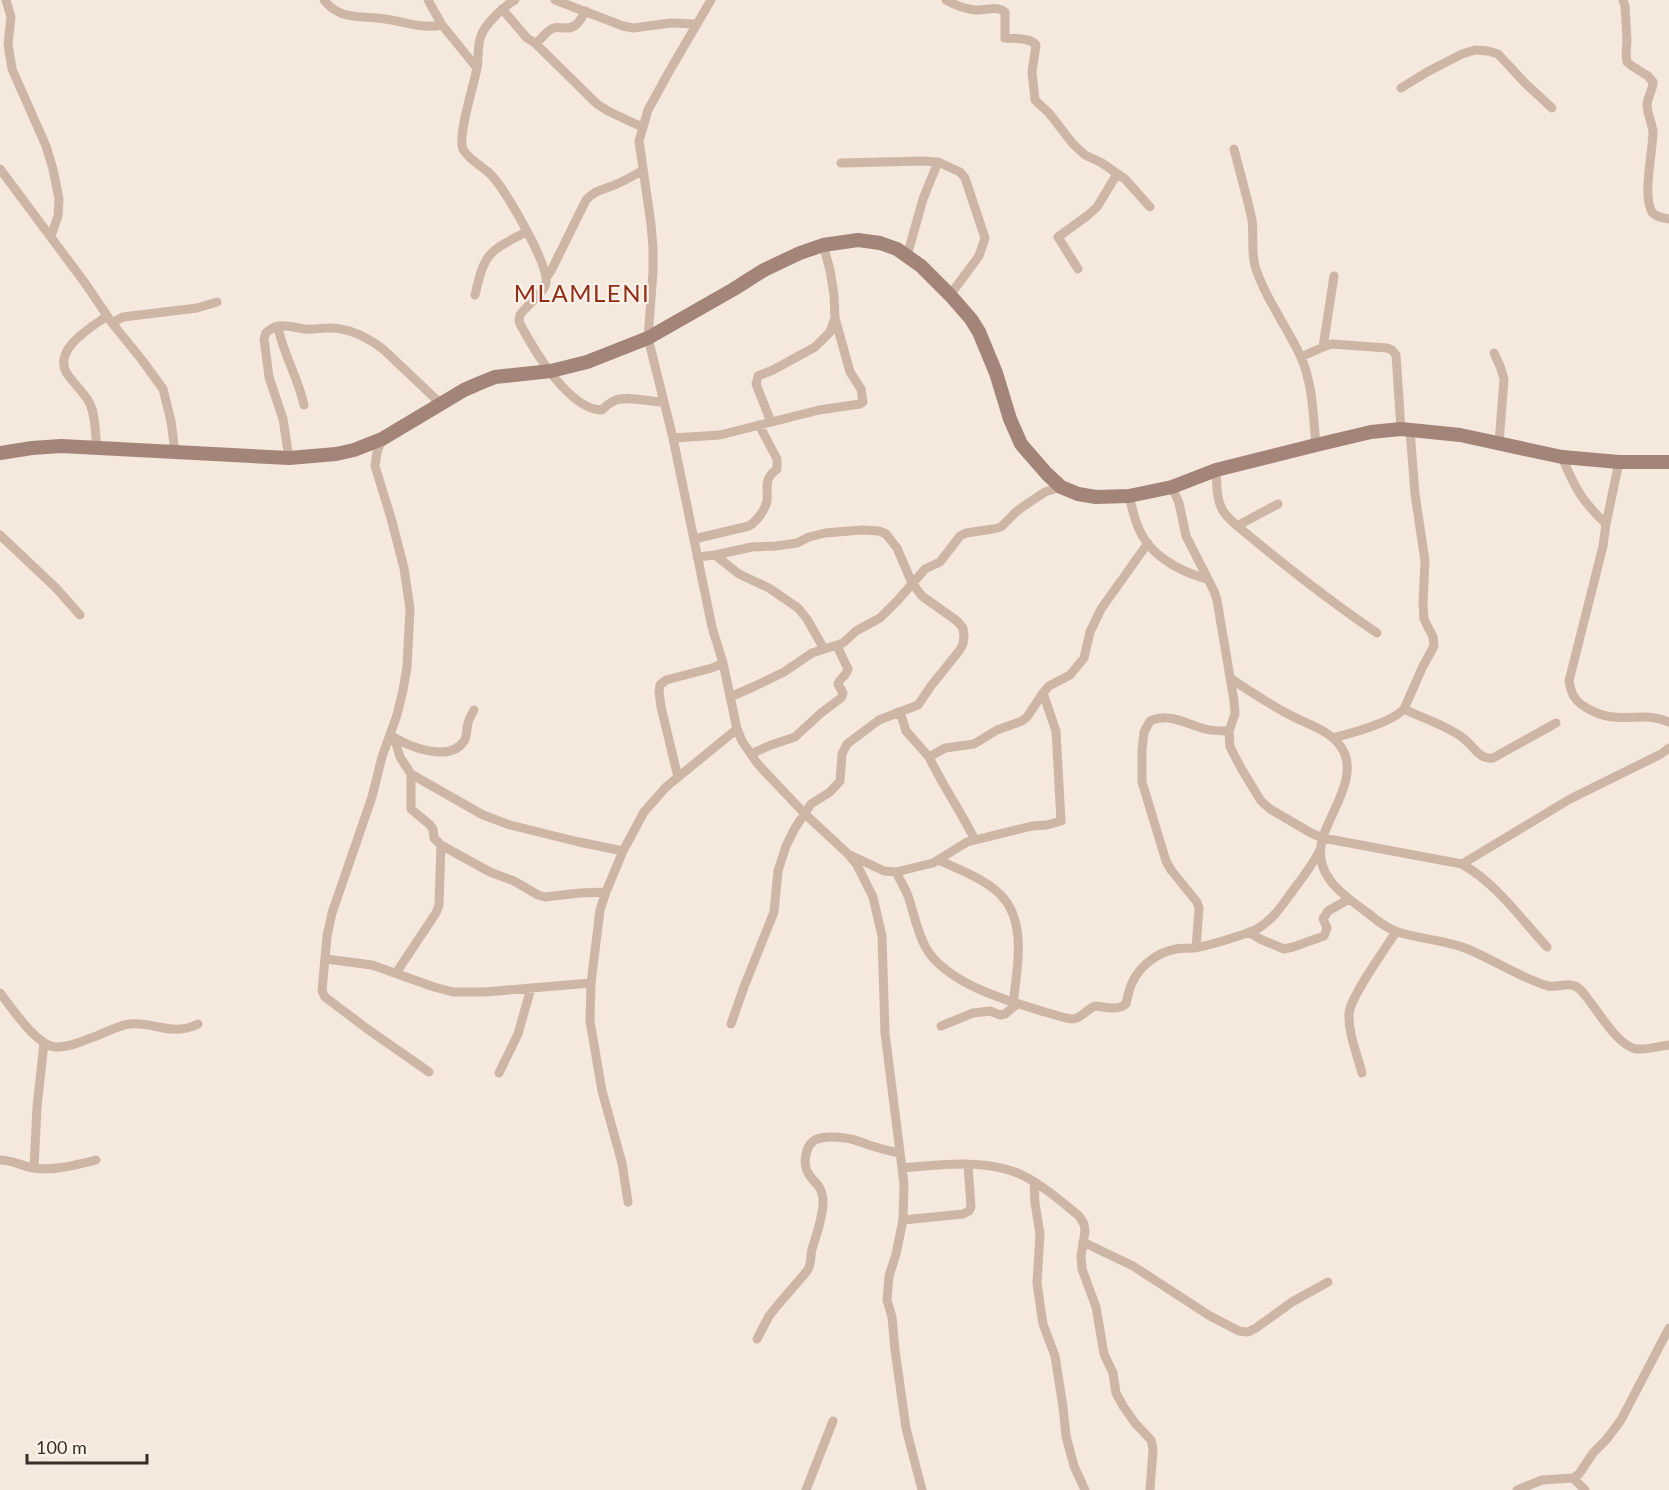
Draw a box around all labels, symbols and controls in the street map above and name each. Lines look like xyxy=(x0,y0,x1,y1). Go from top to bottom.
district label: MLAMLENI xyxy=(514,278,650,307)
scale bar xyxy=(27,1427,147,1465)
text: 100 m xyxy=(36,1436,87,1458)

